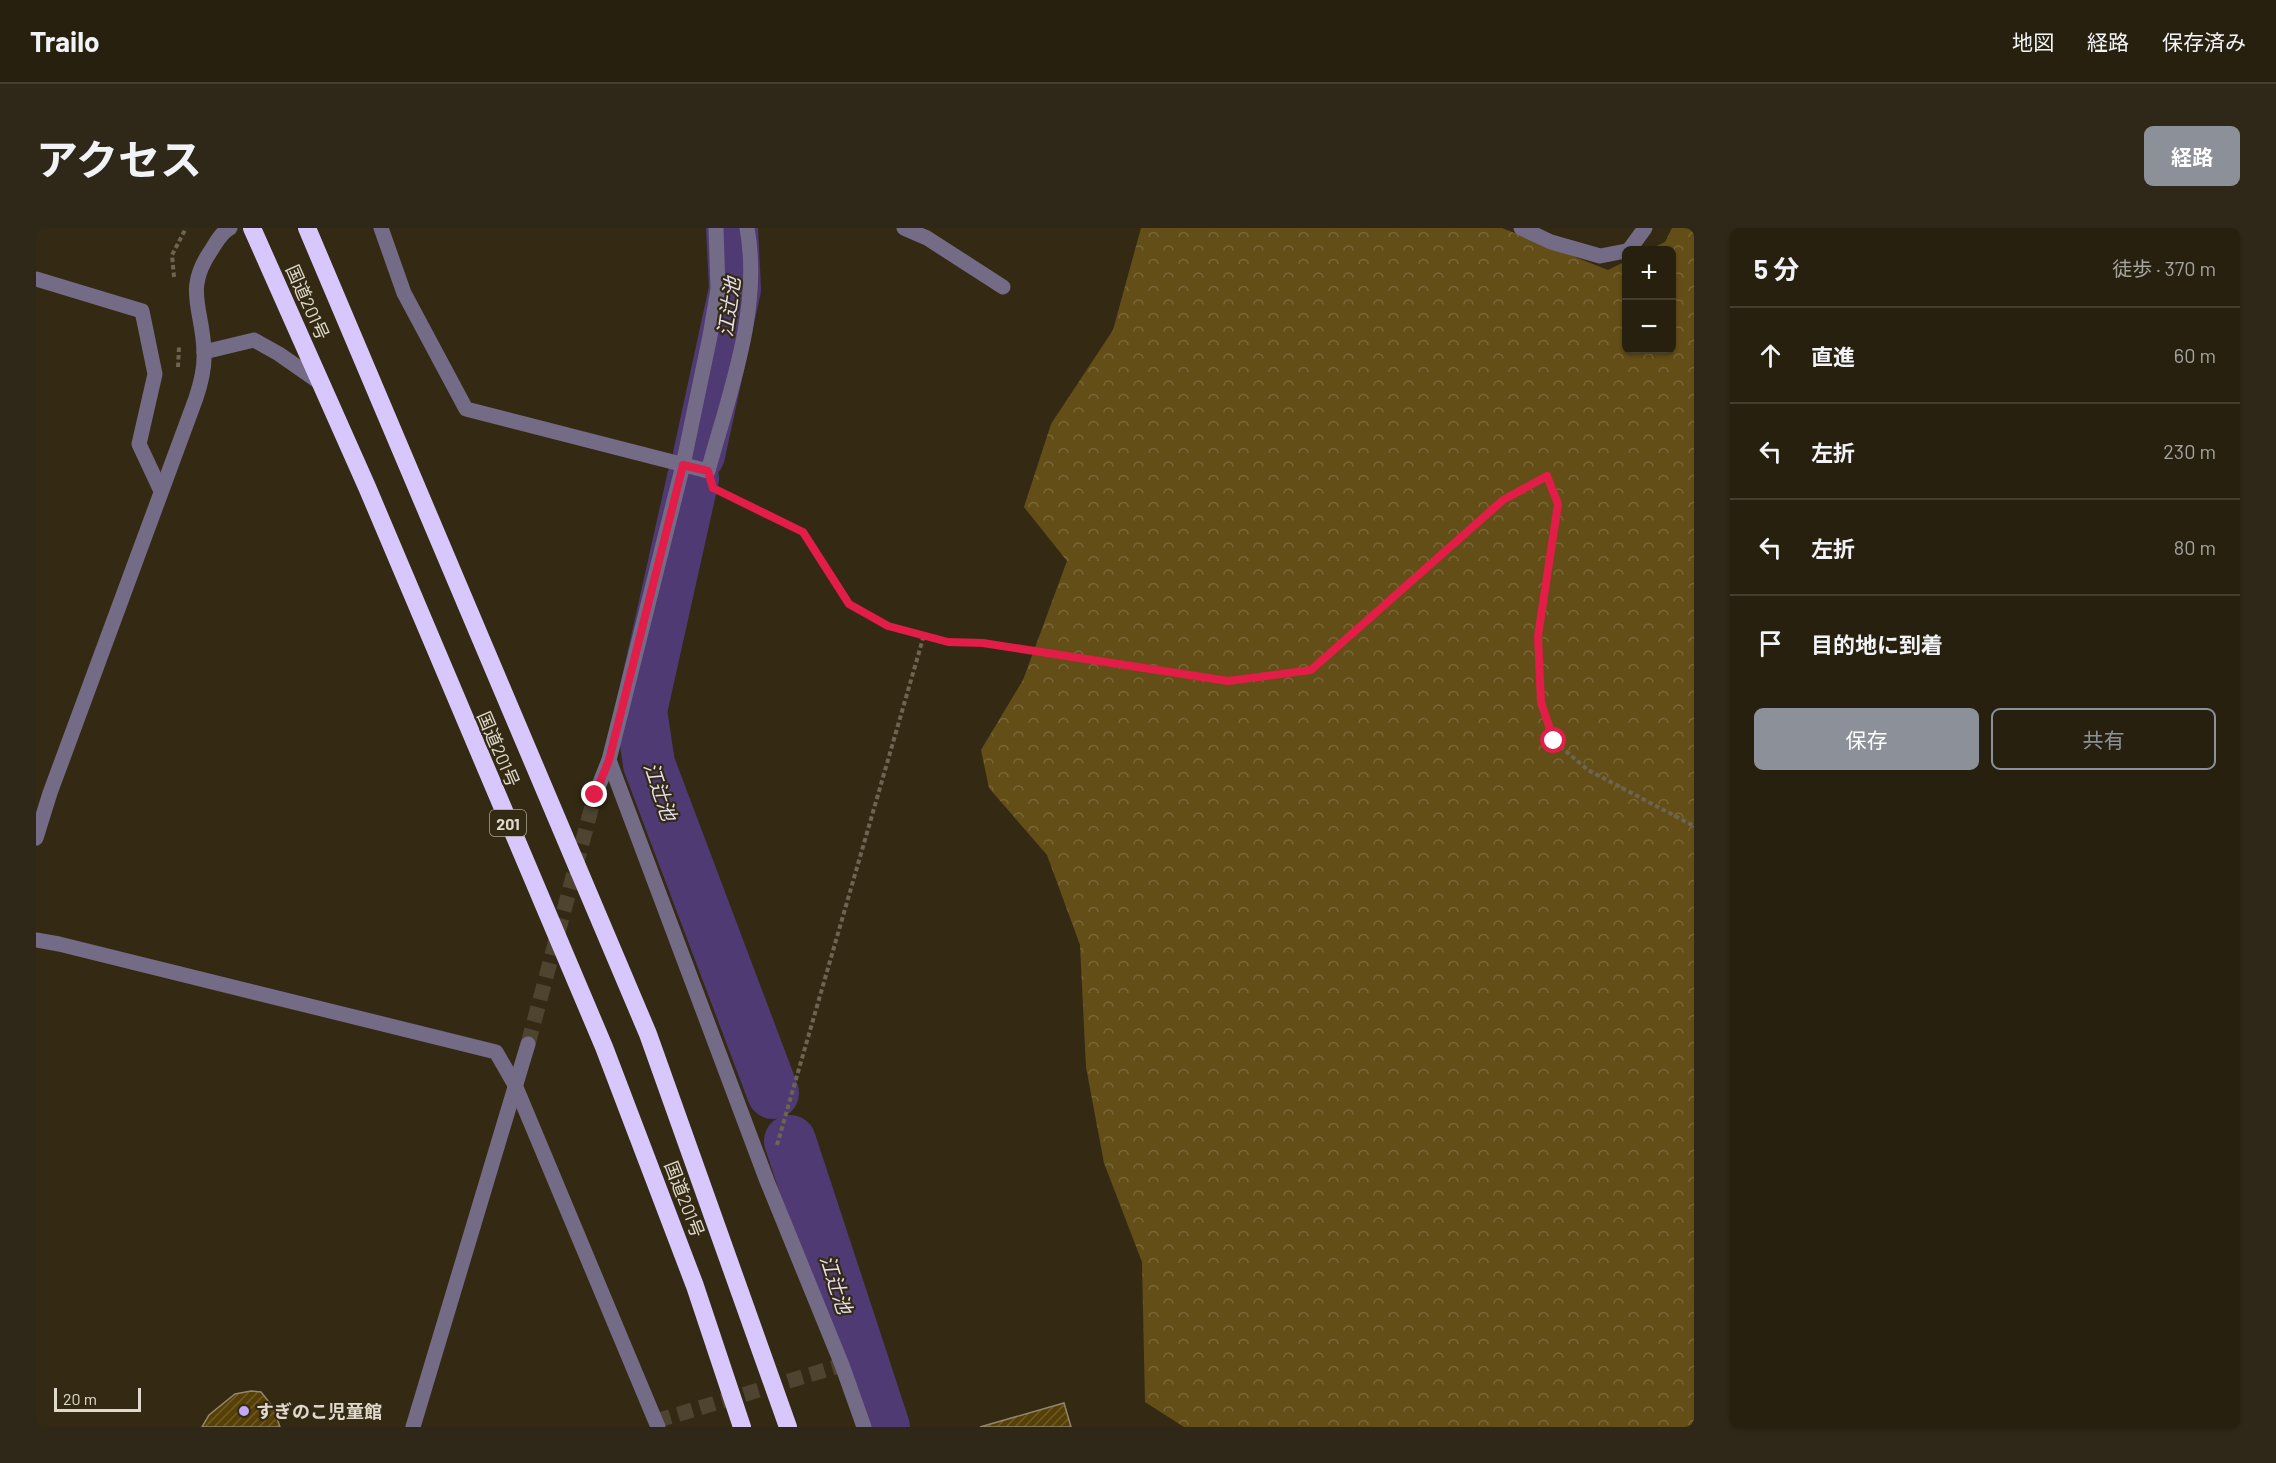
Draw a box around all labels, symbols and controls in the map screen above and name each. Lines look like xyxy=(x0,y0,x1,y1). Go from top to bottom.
text: Trailo xyxy=(30,24,100,58)
text: 地図 xyxy=(2012,29,2054,54)
text: 経路 xyxy=(2087,29,2129,54)
text: 保存済み xyxy=(2162,29,2246,54)
button: 経路 xyxy=(2144,126,2240,186)
text: アクセス xyxy=(36,133,202,183)
map controls xyxy=(1622,246,1676,354)
button: + xyxy=(1622,246,1676,300)
text: 5 分 xyxy=(1754,253,1799,284)
text: 徒歩 · 370 m xyxy=(2112,256,2216,280)
street label: 国道201号 xyxy=(282,261,334,343)
water label: 江辻池 xyxy=(712,274,744,338)
button: − xyxy=(1622,300,1676,354)
icon: ahead xyxy=(1754,339,1787,372)
text: 直進 xyxy=(1811,343,1855,369)
text: 60 m xyxy=(2174,343,2216,367)
icon: left xyxy=(1754,435,1787,468)
text: 左折 xyxy=(1811,439,1855,465)
text: 230 m xyxy=(2163,439,2216,463)
icon: left xyxy=(1754,531,1787,564)
text: 左折 xyxy=(1811,535,1855,561)
text: 80 m xyxy=(2174,535,2216,559)
icon: arrive xyxy=(1754,627,1787,660)
text: 目的地に到着 xyxy=(1811,631,1943,657)
street label: 国道201号 xyxy=(473,708,525,790)
button: 保存 xyxy=(1754,708,1979,770)
button: 共有 xyxy=(1991,708,2216,770)
route start xyxy=(1540,727,1566,753)
water label: 江辻池 xyxy=(640,759,683,825)
route end xyxy=(581,781,607,807)
road number: 201 xyxy=(490,810,526,836)
street label: 国道201号 xyxy=(660,1158,710,1240)
water label: 江辻池 xyxy=(816,1252,858,1318)
scale bar xyxy=(54,1385,141,1412)
text: 20 m xyxy=(63,1389,97,1408)
place label: すぎのこ児童館 xyxy=(256,1400,382,1422)
marker: すぎのこ児童館 xyxy=(237,1404,251,1418)

